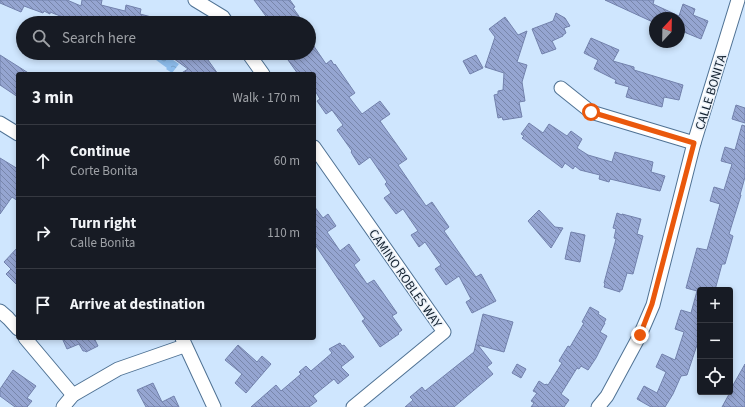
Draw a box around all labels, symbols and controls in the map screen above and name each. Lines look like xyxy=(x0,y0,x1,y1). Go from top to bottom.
north arrow xyxy=(649,12,685,48)
search box xyxy=(16,16,316,60)
icon: search xyxy=(30,27,52,49)
text: Search here xyxy=(62,28,136,49)
street label: CALLE BONITA xyxy=(691,51,731,132)
text: 3 min xyxy=(32,86,73,110)
text: Walk · 170 m xyxy=(232,89,300,107)
route start xyxy=(582,103,600,121)
text: Continue xyxy=(70,141,130,162)
icon: ahead xyxy=(32,150,54,172)
text: 60 m xyxy=(274,152,300,170)
text: Corte Bonita xyxy=(70,162,138,180)
text: Turn right xyxy=(70,213,136,234)
icon: right xyxy=(32,222,54,244)
text: 110 m xyxy=(267,224,300,242)
street label: CAMINO ROBLES WAY xyxy=(364,226,446,332)
text: Calle Bonita xyxy=(70,234,135,252)
map controls xyxy=(697,287,733,395)
button: + xyxy=(697,287,733,323)
icon: arrive xyxy=(32,294,54,316)
text: Arrive at destination xyxy=(70,294,205,315)
button: − xyxy=(697,323,733,359)
route end xyxy=(631,326,649,344)
button: locate xyxy=(697,359,733,395)

